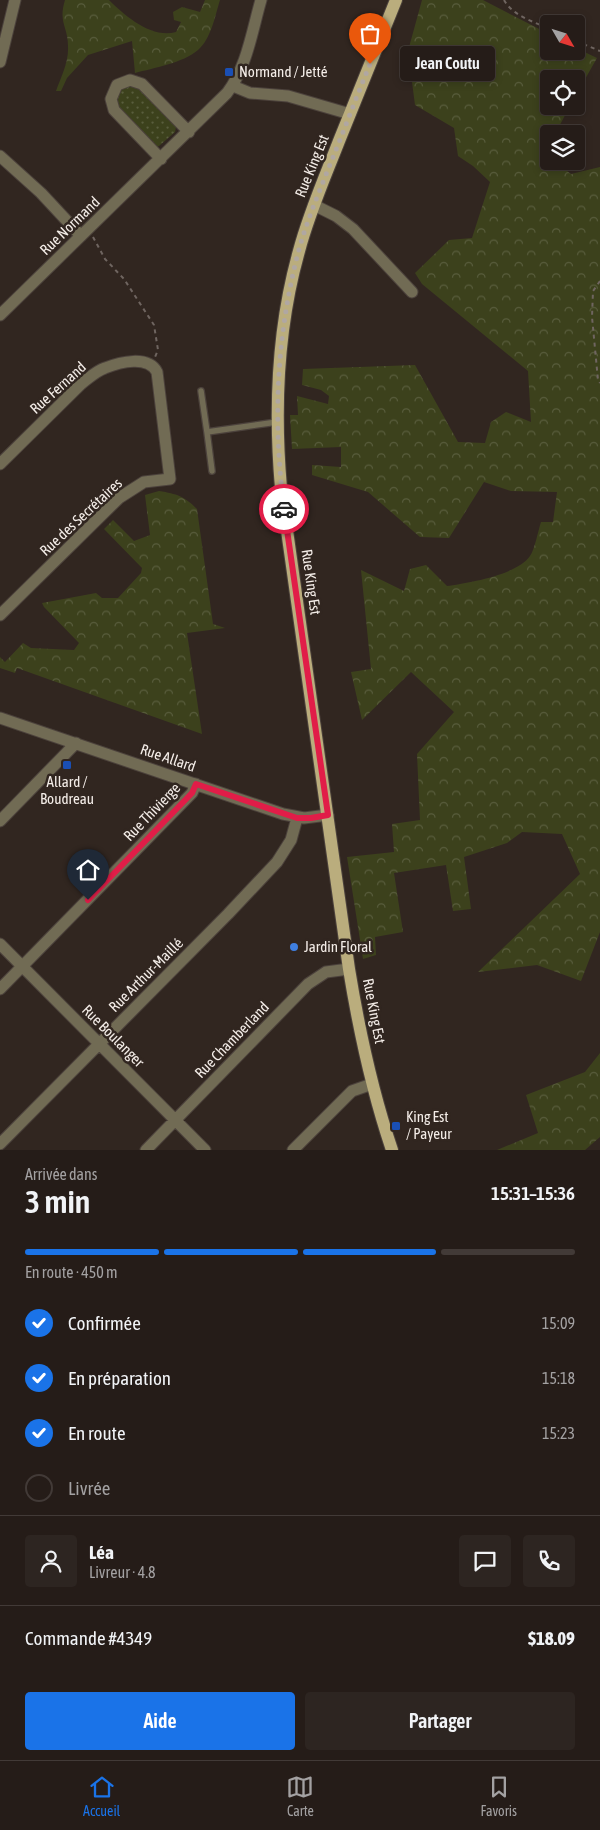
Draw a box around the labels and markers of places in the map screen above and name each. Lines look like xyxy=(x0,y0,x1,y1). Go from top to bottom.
pin xyxy=(349,13,391,64)
callout: Jean Coutu xyxy=(400,46,495,82)
place label: Normand / Jetté xyxy=(239,63,328,80)
marker: Normand / Jetté xyxy=(223,66,235,78)
marker: Allard / Boudreau xyxy=(61,759,73,771)
place label: Allard / Boudreau xyxy=(40,773,94,807)
pin xyxy=(67,849,109,900)
place label: Jardin Floral xyxy=(304,938,372,955)
marker: Jardin Floral xyxy=(288,941,300,953)
place label: King Est / Payeur xyxy=(406,1108,452,1142)
marker: King Est / Payeur xyxy=(390,1120,402,1132)

